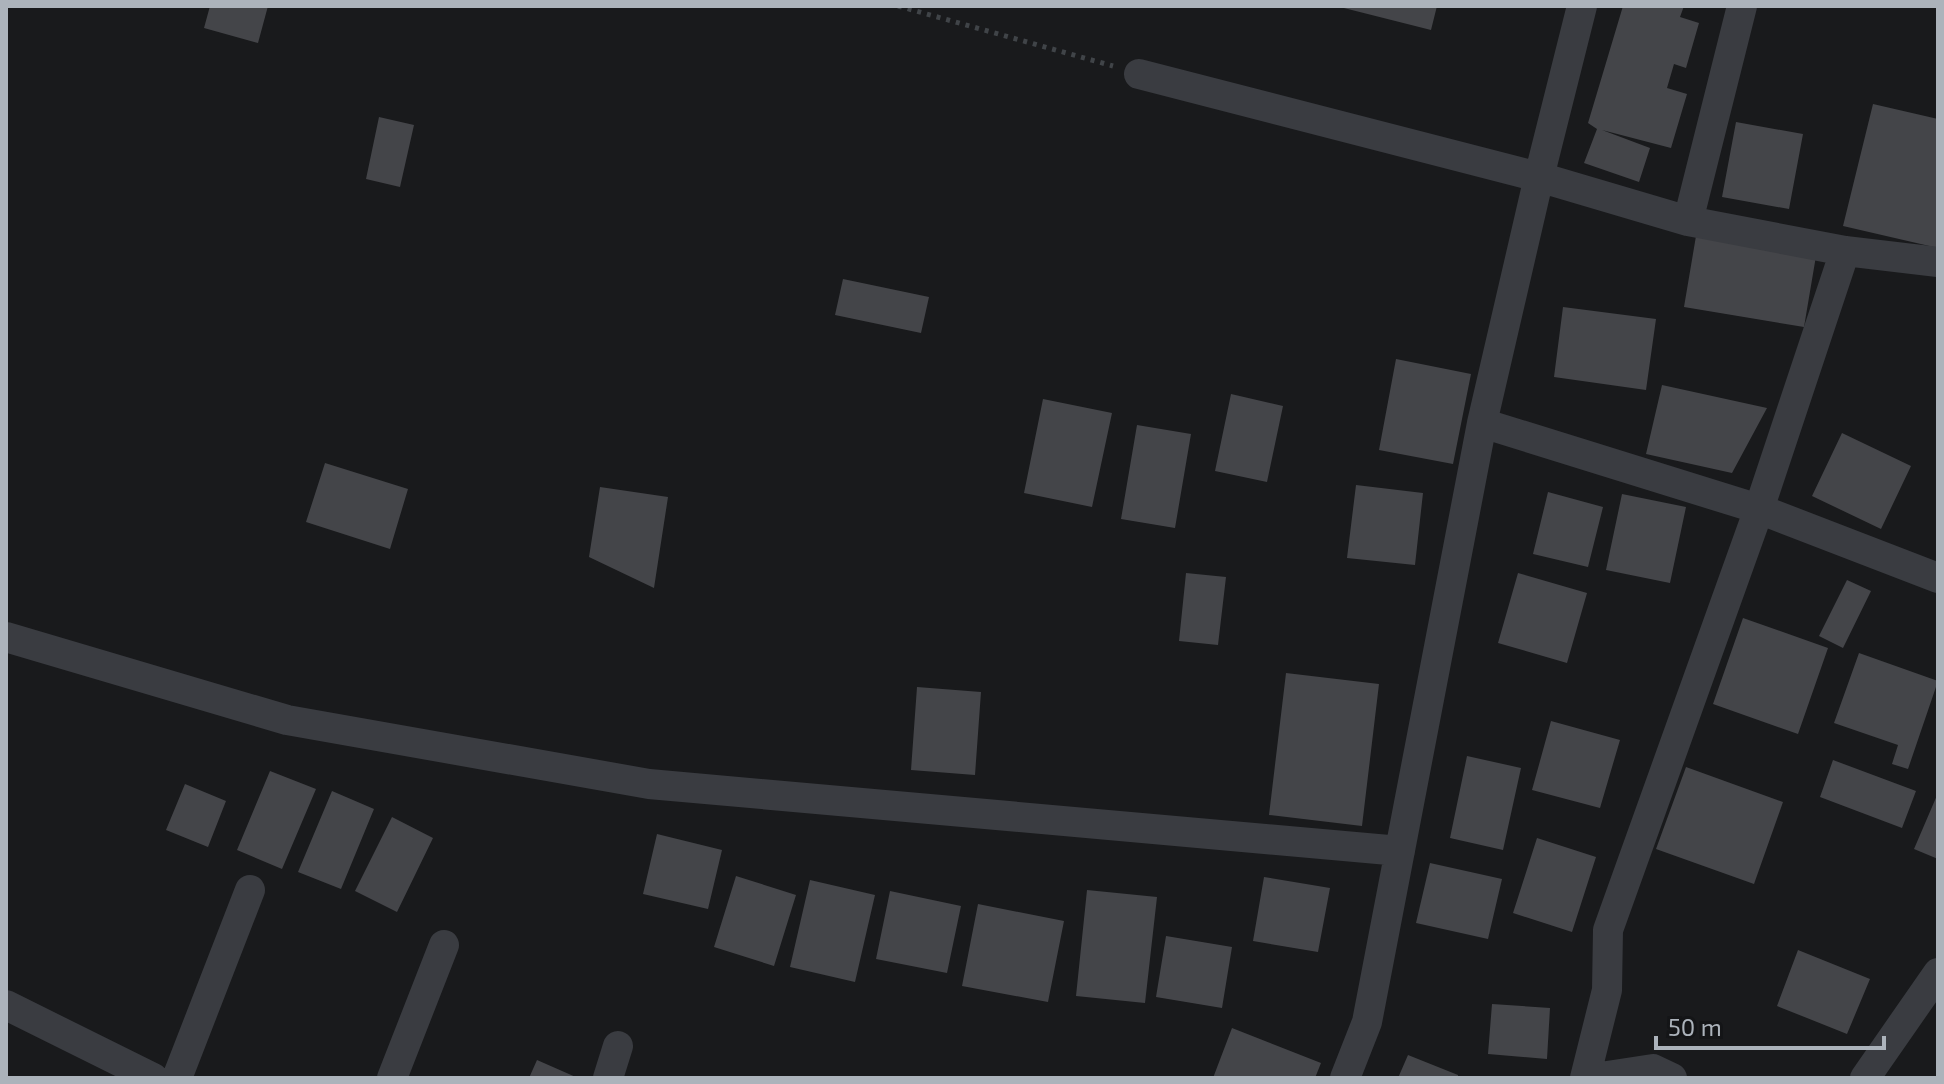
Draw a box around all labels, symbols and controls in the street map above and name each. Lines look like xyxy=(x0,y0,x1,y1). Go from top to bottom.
scale bar xyxy=(1656,1000,1884,1050)
text: 50 m xyxy=(1668,1012,1722,1041)

